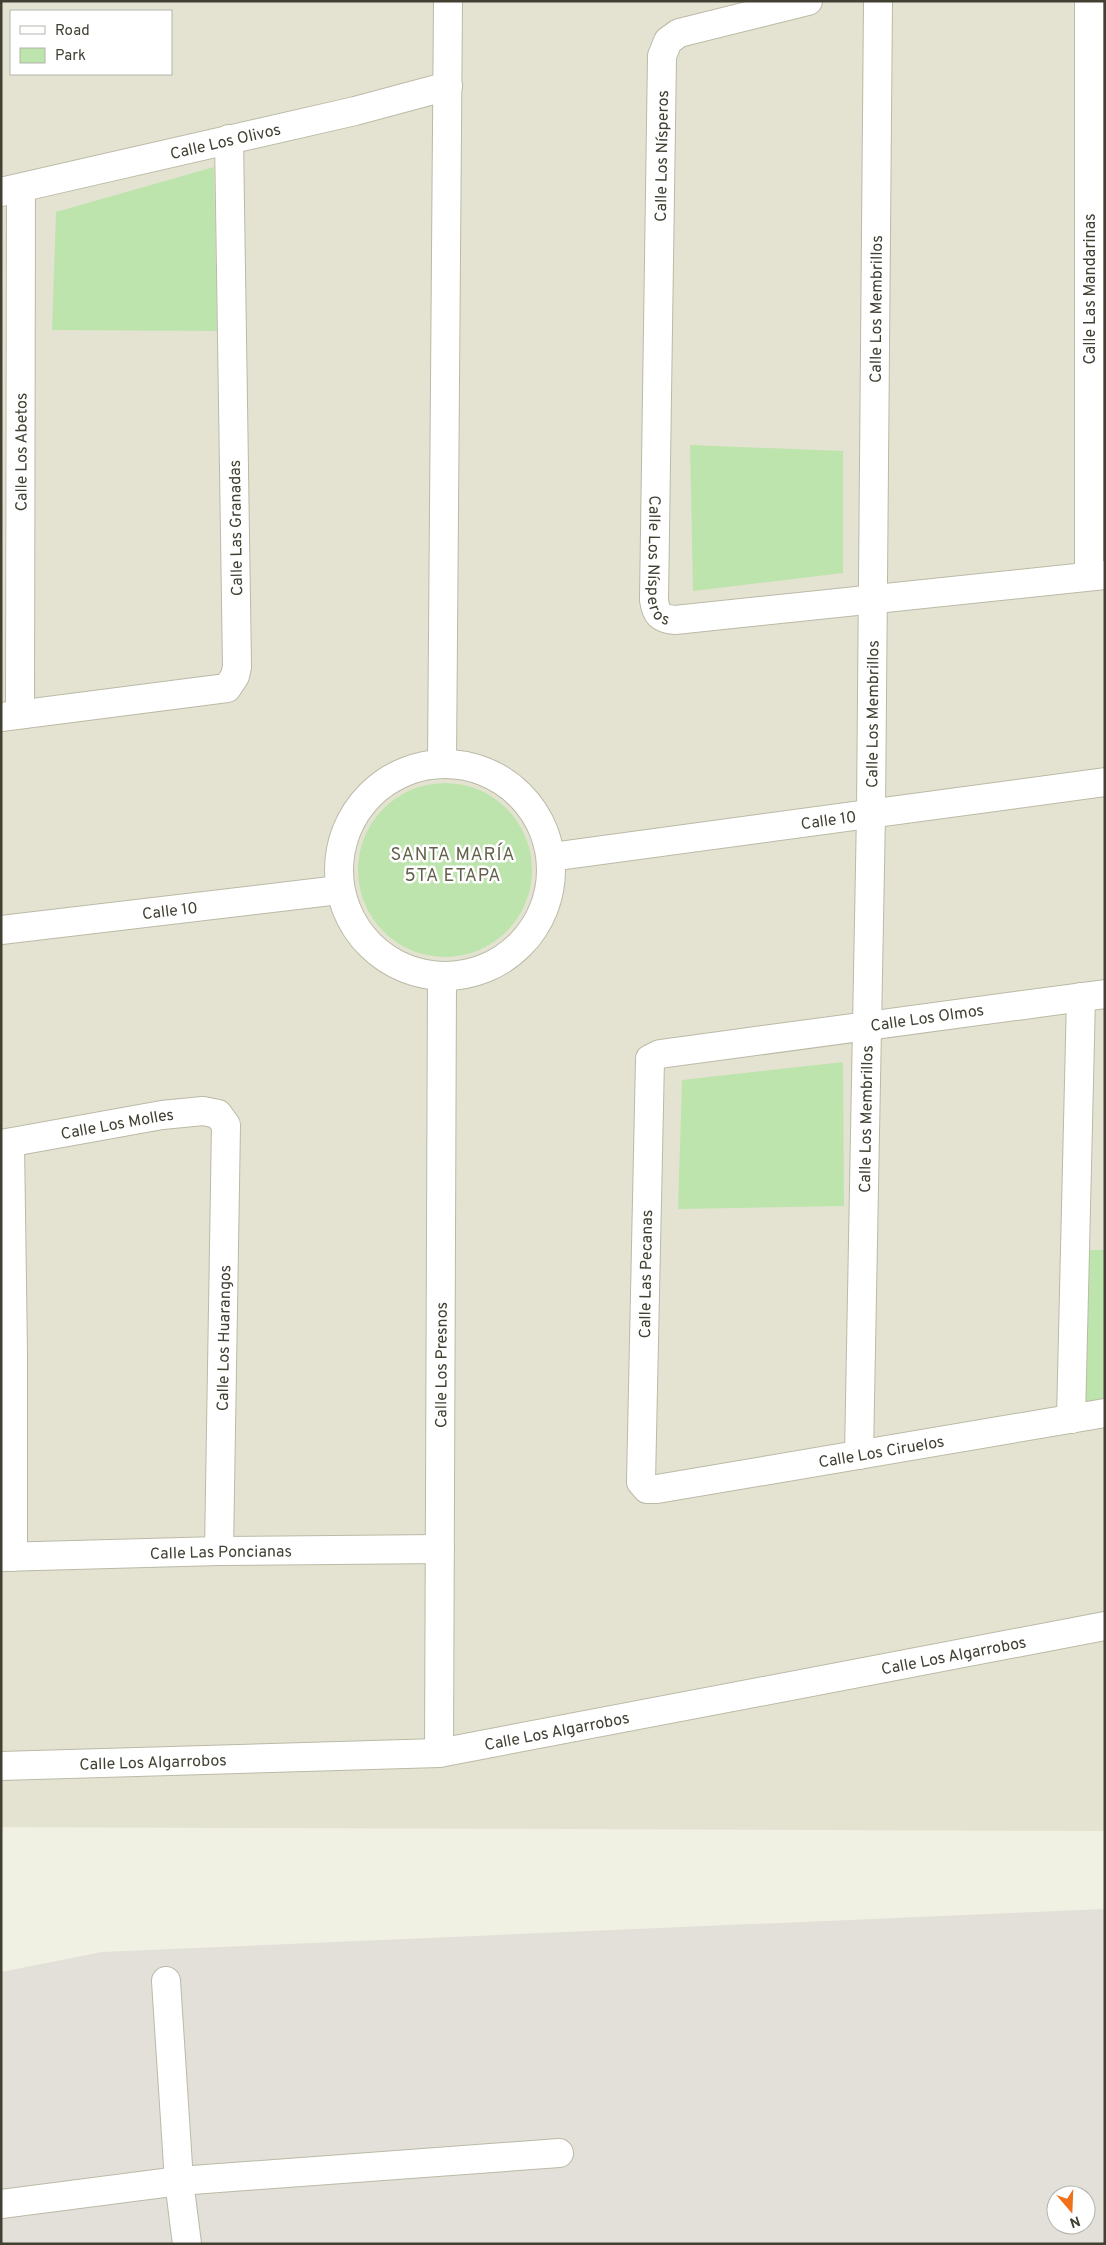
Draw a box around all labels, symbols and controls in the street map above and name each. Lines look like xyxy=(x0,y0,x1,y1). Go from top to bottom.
legend xyxy=(10,10,172,75)
text: Road xyxy=(55,22,90,41)
text: Park xyxy=(55,47,86,66)
street label: Calle Los Nísperos xyxy=(652,90,674,222)
street label: Calle Los Olivos xyxy=(168,120,283,165)
street label: Calle Las Mandarinas xyxy=(1081,213,1101,365)
street label: Calle Los Membrillos xyxy=(867,235,888,383)
street label: Calle Los Abetos xyxy=(12,393,33,511)
street label: Calle Las Granadas xyxy=(226,460,248,596)
street label: Calle Los Nísperos xyxy=(642,495,672,631)
street label: Calle Los Membrillos xyxy=(863,640,884,788)
street label: Calle 10 xyxy=(800,808,858,835)
district label: SANTA MARÍA 5TA ETAPA xyxy=(391,842,515,888)
street label: Calle 10 xyxy=(141,899,199,925)
street label: Calle Los Olmos xyxy=(869,1001,985,1037)
street label: Calle Los Membrillos xyxy=(856,1045,879,1193)
street label: Calle Los Molles xyxy=(59,1106,175,1145)
street label: Calle Las Pecanas xyxy=(636,1210,658,1339)
street label: Calle Los Huarangos xyxy=(214,1265,236,1411)
street label: Calle Los Presnos xyxy=(432,1302,453,1428)
street label: Calle Los Ciruelos xyxy=(817,1432,946,1473)
street label: Calle Las Poncianas xyxy=(150,1542,292,1565)
street label: Calle Los Algarrobos xyxy=(880,1633,1028,1680)
street label: Calle Los Algarrobos xyxy=(483,1709,631,1756)
street label: Calle Los Algarrobos xyxy=(79,1751,227,1776)
north arrow xyxy=(1046,2185,1096,2235)
text: N xyxy=(1067,2211,1082,2231)

